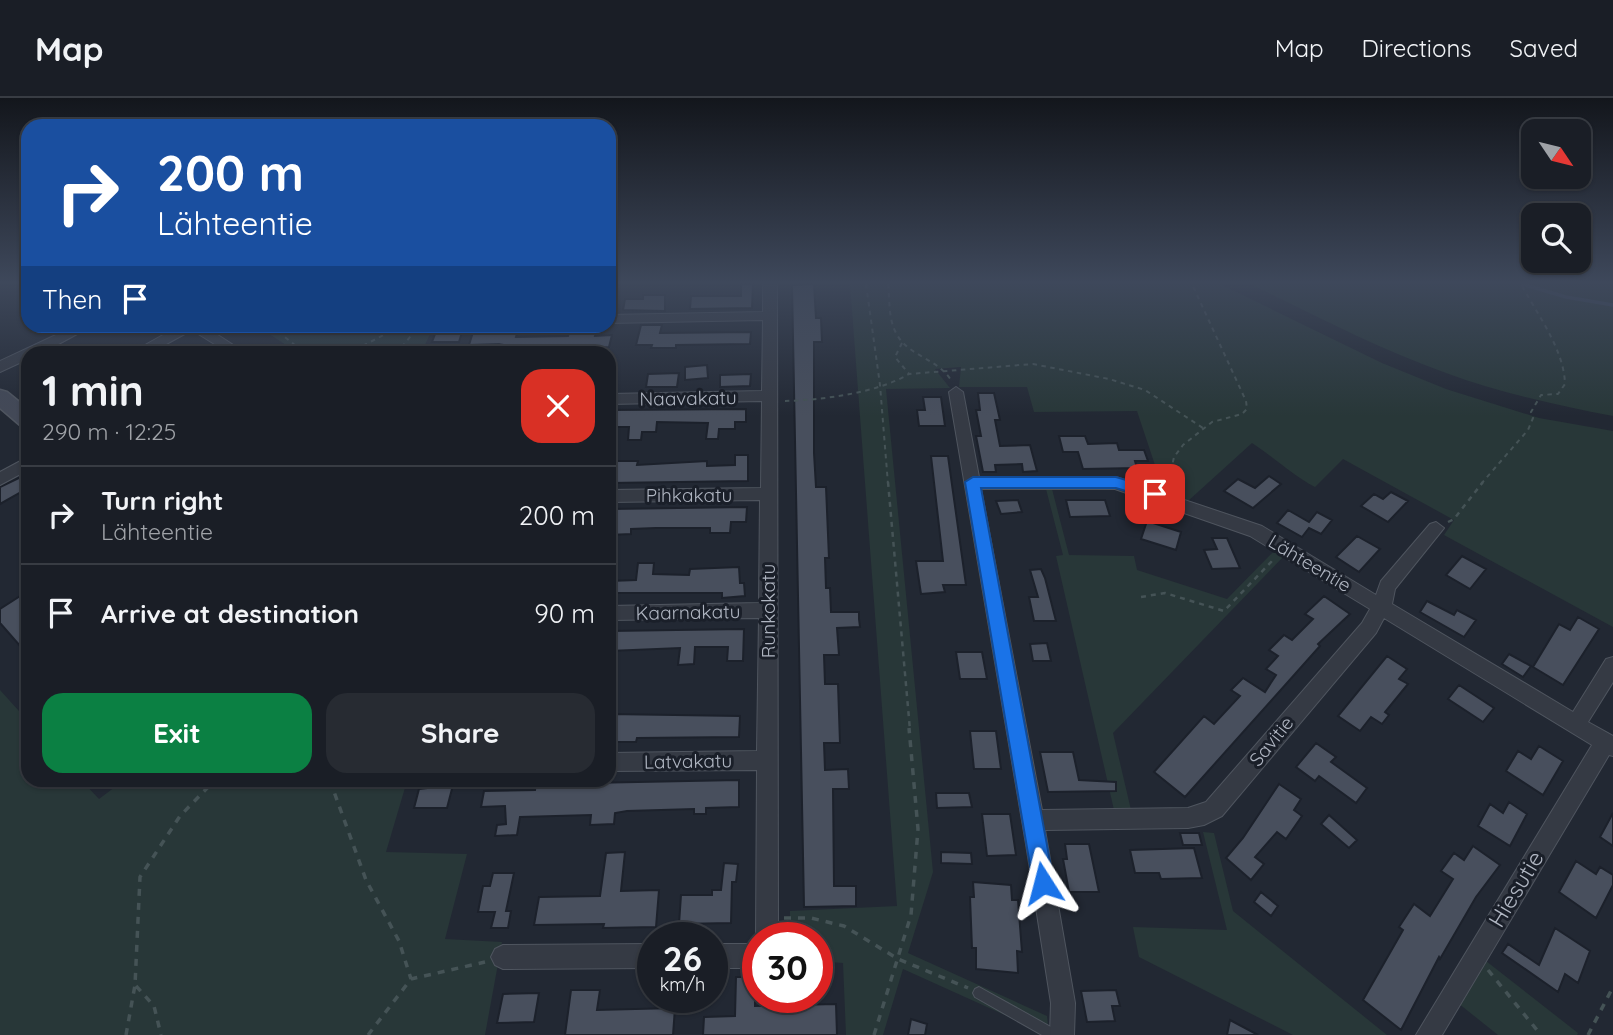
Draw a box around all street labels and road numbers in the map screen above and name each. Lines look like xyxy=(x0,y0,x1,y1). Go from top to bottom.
street label: Naavakatu xyxy=(639,385,737,411)
street label: Pihkakatu xyxy=(646,483,732,507)
street label: Lähteentie xyxy=(1264,529,1356,597)
street label: Runkokatu xyxy=(756,564,780,658)
street label: Kaarnakatu xyxy=(635,599,741,625)
street label: Savitie xyxy=(1244,711,1298,771)
street label: Latvakatu xyxy=(644,748,732,774)
street label: Hiesutie xyxy=(1481,845,1550,932)

